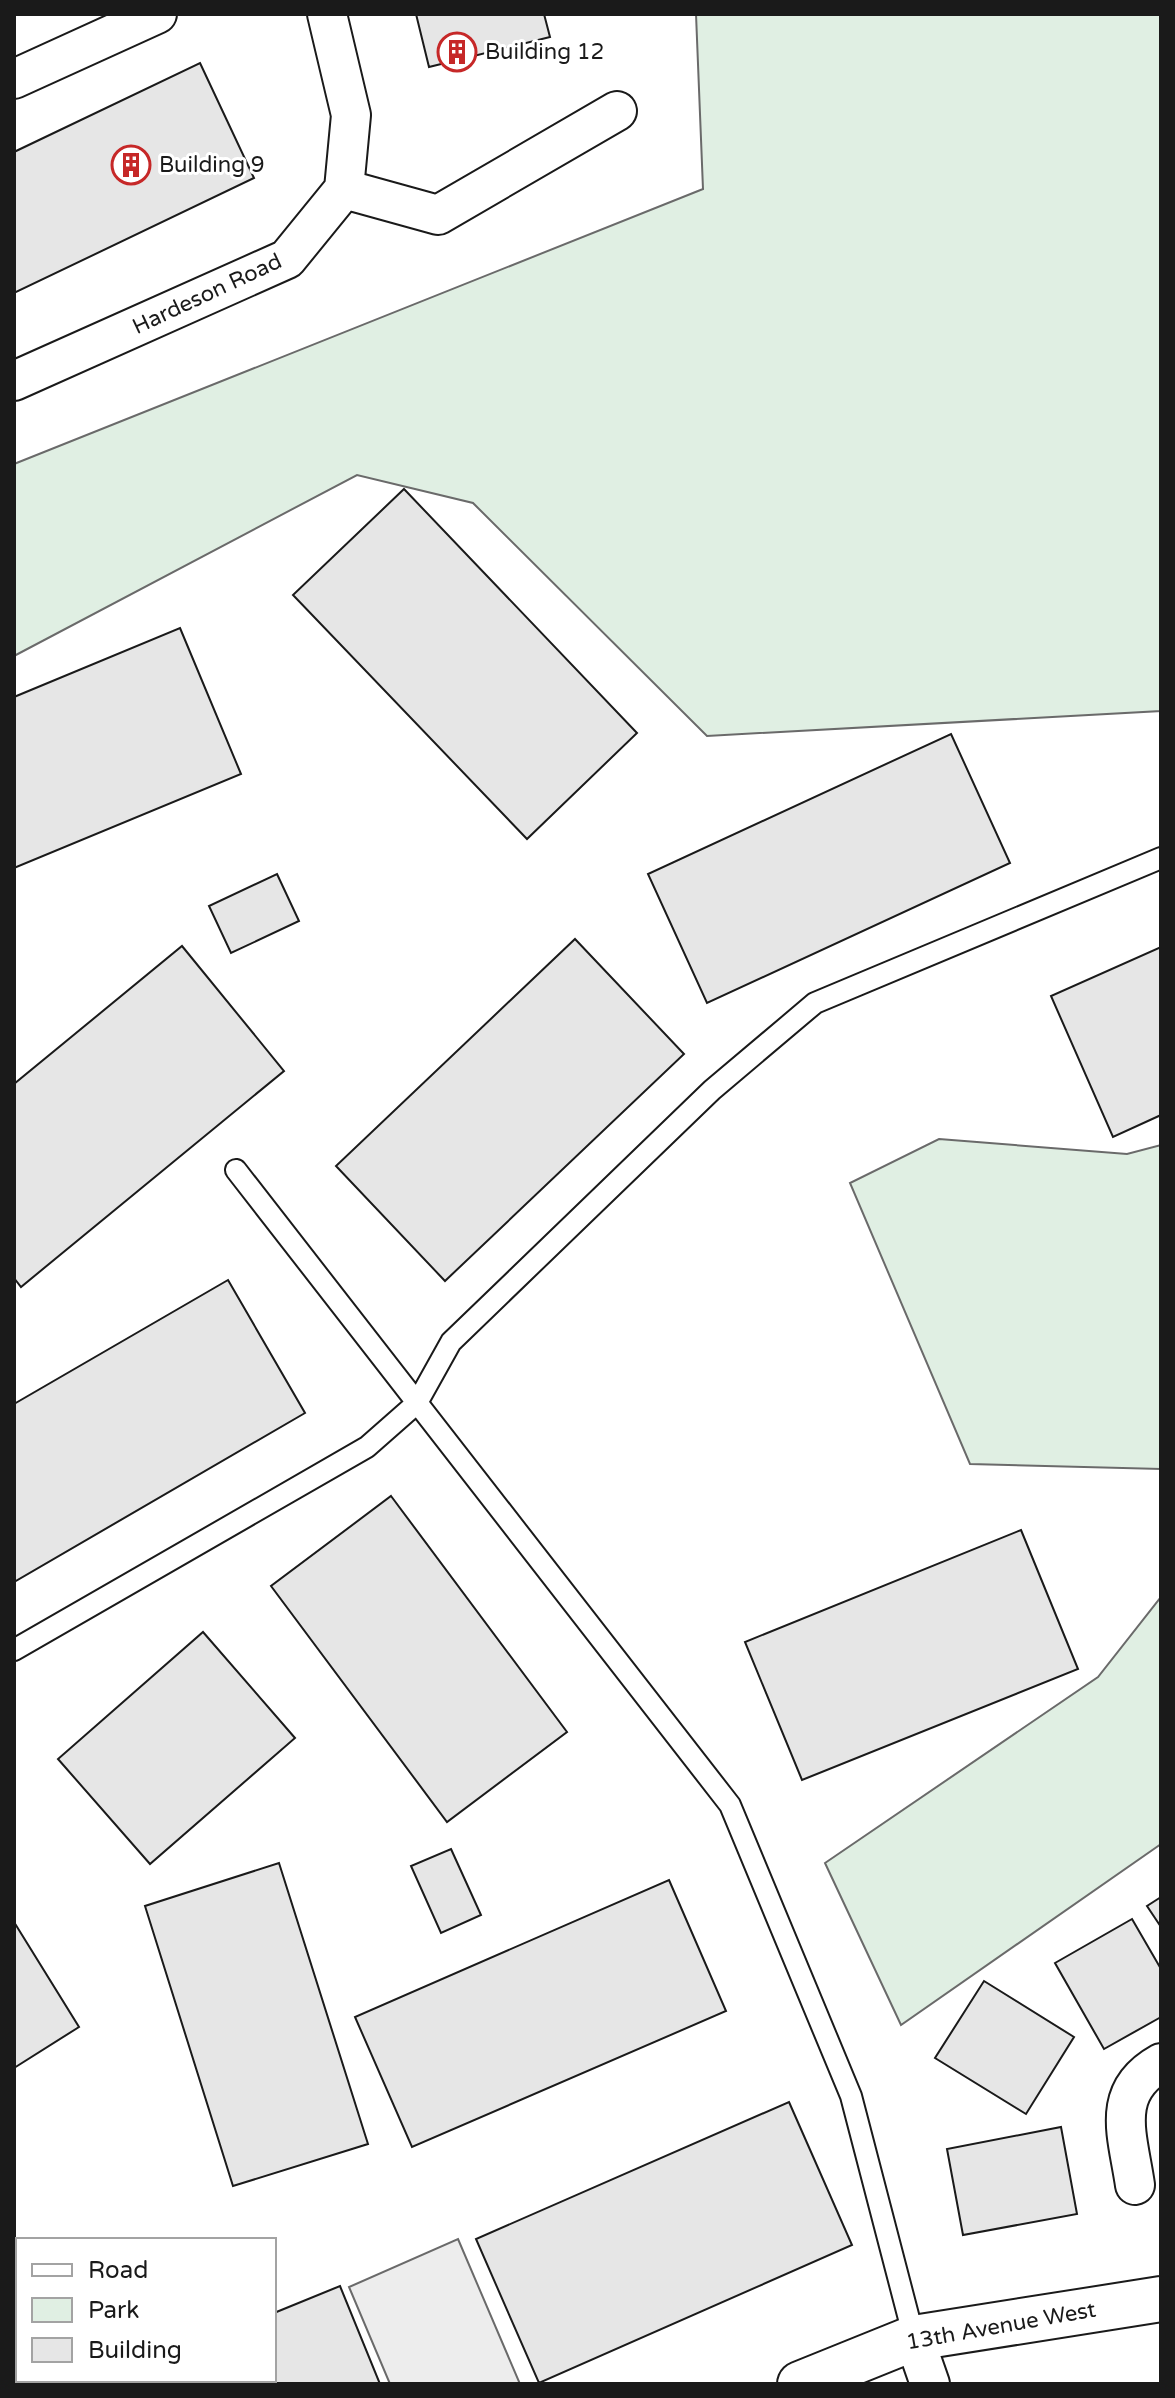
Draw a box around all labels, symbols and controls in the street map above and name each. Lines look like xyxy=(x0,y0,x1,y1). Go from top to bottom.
building icon: Building 12 xyxy=(436,31,478,73)
place label: Building 12 xyxy=(485,39,604,65)
building icon: Building 9 xyxy=(110,144,152,186)
place label: Building 9 xyxy=(159,152,265,178)
street label: Hardeson Road xyxy=(128,248,286,340)
legend xyxy=(16,2238,276,2382)
text: Road xyxy=(88,2256,148,2285)
text: Park xyxy=(88,2296,139,2325)
street label: 13th Avenue West xyxy=(904,2297,1098,2355)
text: Building xyxy=(88,2336,182,2365)

